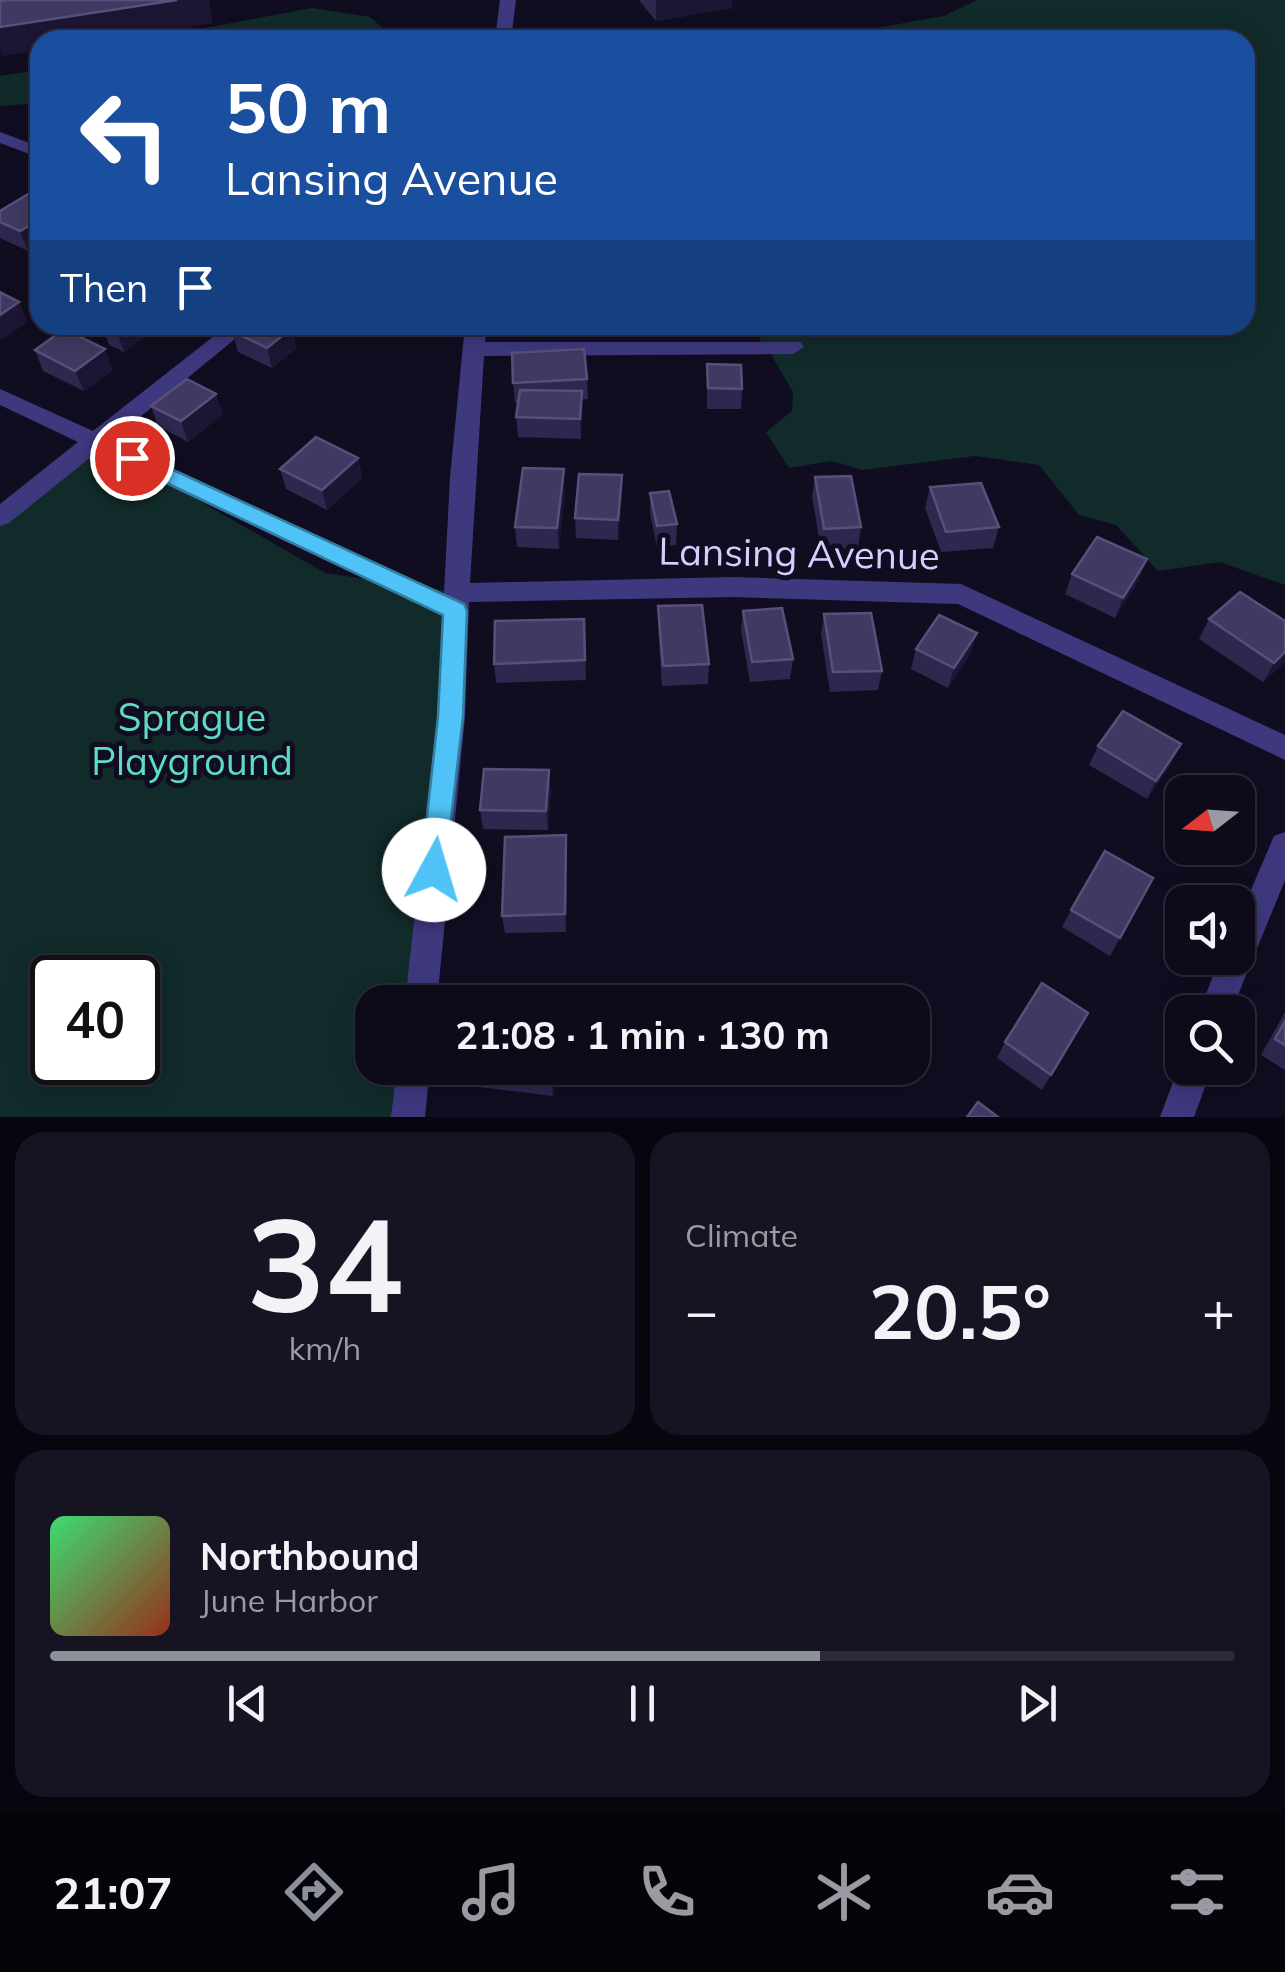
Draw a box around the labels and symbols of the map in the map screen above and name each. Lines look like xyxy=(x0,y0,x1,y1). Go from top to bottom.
pin xyxy=(90,416,175,501)
street label: Lansing Avenue xyxy=(658,527,940,579)
park label: Sprague Playground xyxy=(91,693,293,785)
north arrow xyxy=(1165,775,1255,865)
position arrow xyxy=(382,818,486,922)
speed limit sign: 40 xyxy=(30,955,160,1085)

